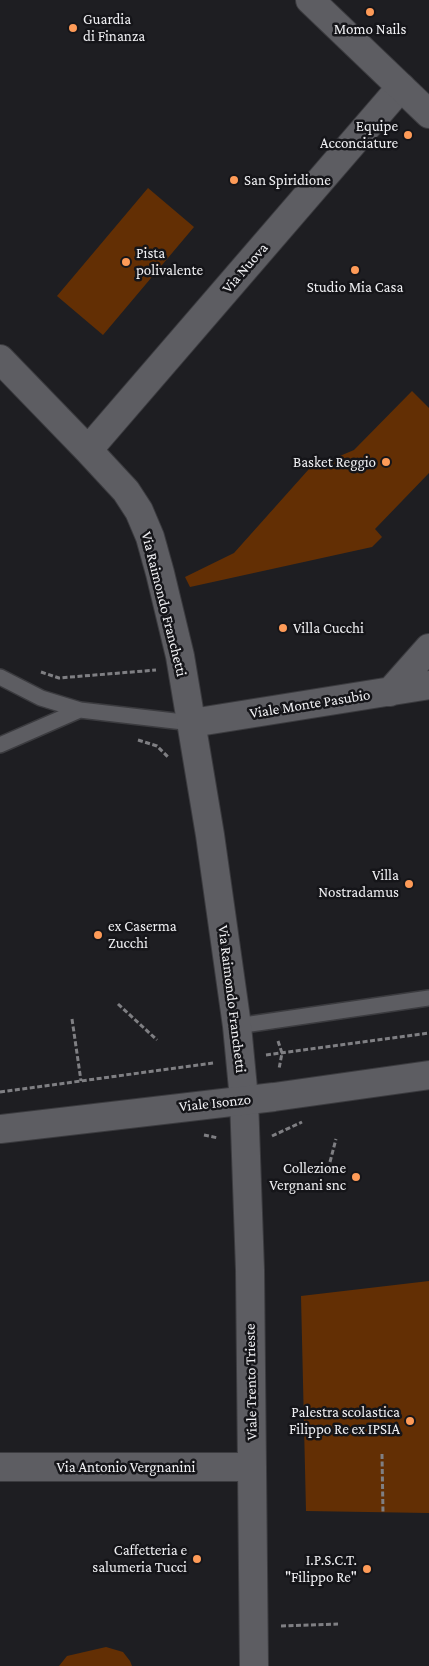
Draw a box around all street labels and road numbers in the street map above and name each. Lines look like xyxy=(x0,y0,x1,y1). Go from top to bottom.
street label: Via Nuova xyxy=(218,239,272,297)
street label: Via Raimondo Franchetti xyxy=(137,530,191,678)
street label: Viale Monte Pasubio xyxy=(248,686,372,722)
street label: Via Raimondo Franchetti xyxy=(214,924,250,1074)
street label: Viale Isonzo xyxy=(178,1090,252,1116)
street label: Viale Trento Trieste xyxy=(241,1323,261,1441)
street label: Via Antonio Vergnanini xyxy=(57,1458,195,1476)

